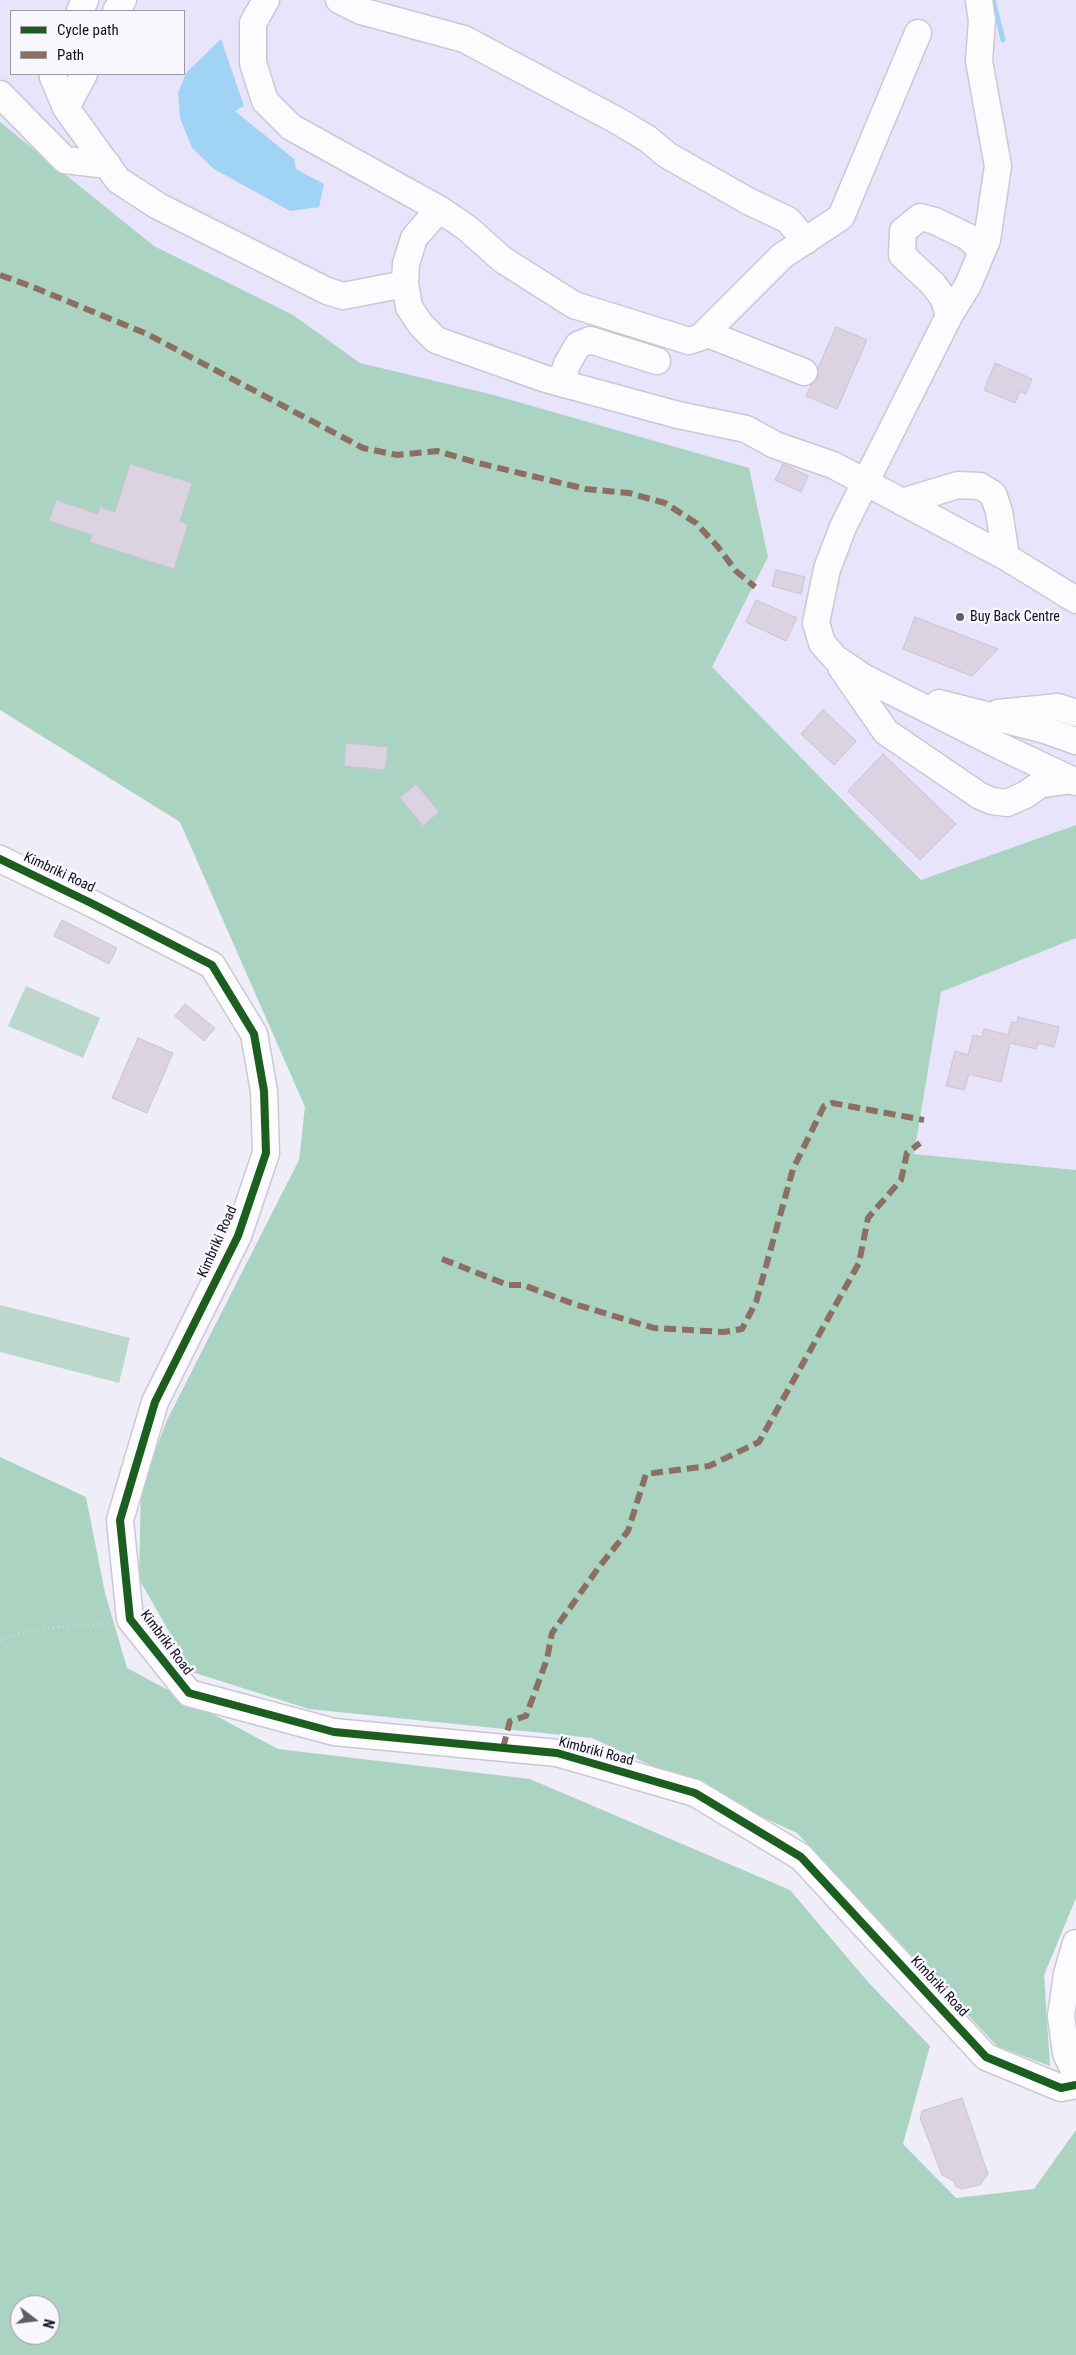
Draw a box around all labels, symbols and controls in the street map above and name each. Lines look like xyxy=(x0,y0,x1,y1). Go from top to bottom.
legend xyxy=(10,10,185,75)
text: Cycle path xyxy=(57,21,119,39)
text: Path xyxy=(57,46,84,64)
place label: Buy Back Centre xyxy=(970,609,1060,625)
marker: Buy Back Centre xyxy=(954,611,966,623)
street label: Kimbriki Road xyxy=(21,849,97,897)
street label: Kimbriki Road xyxy=(195,1204,241,1280)
street label: Kimbriki Road xyxy=(136,1607,196,1679)
street label: Kimbriki Road xyxy=(557,1734,635,1770)
street label: Kimbriki Road xyxy=(907,1953,971,2021)
north arrow xyxy=(10,2295,60,2345)
text: N xyxy=(40,2317,57,2330)

